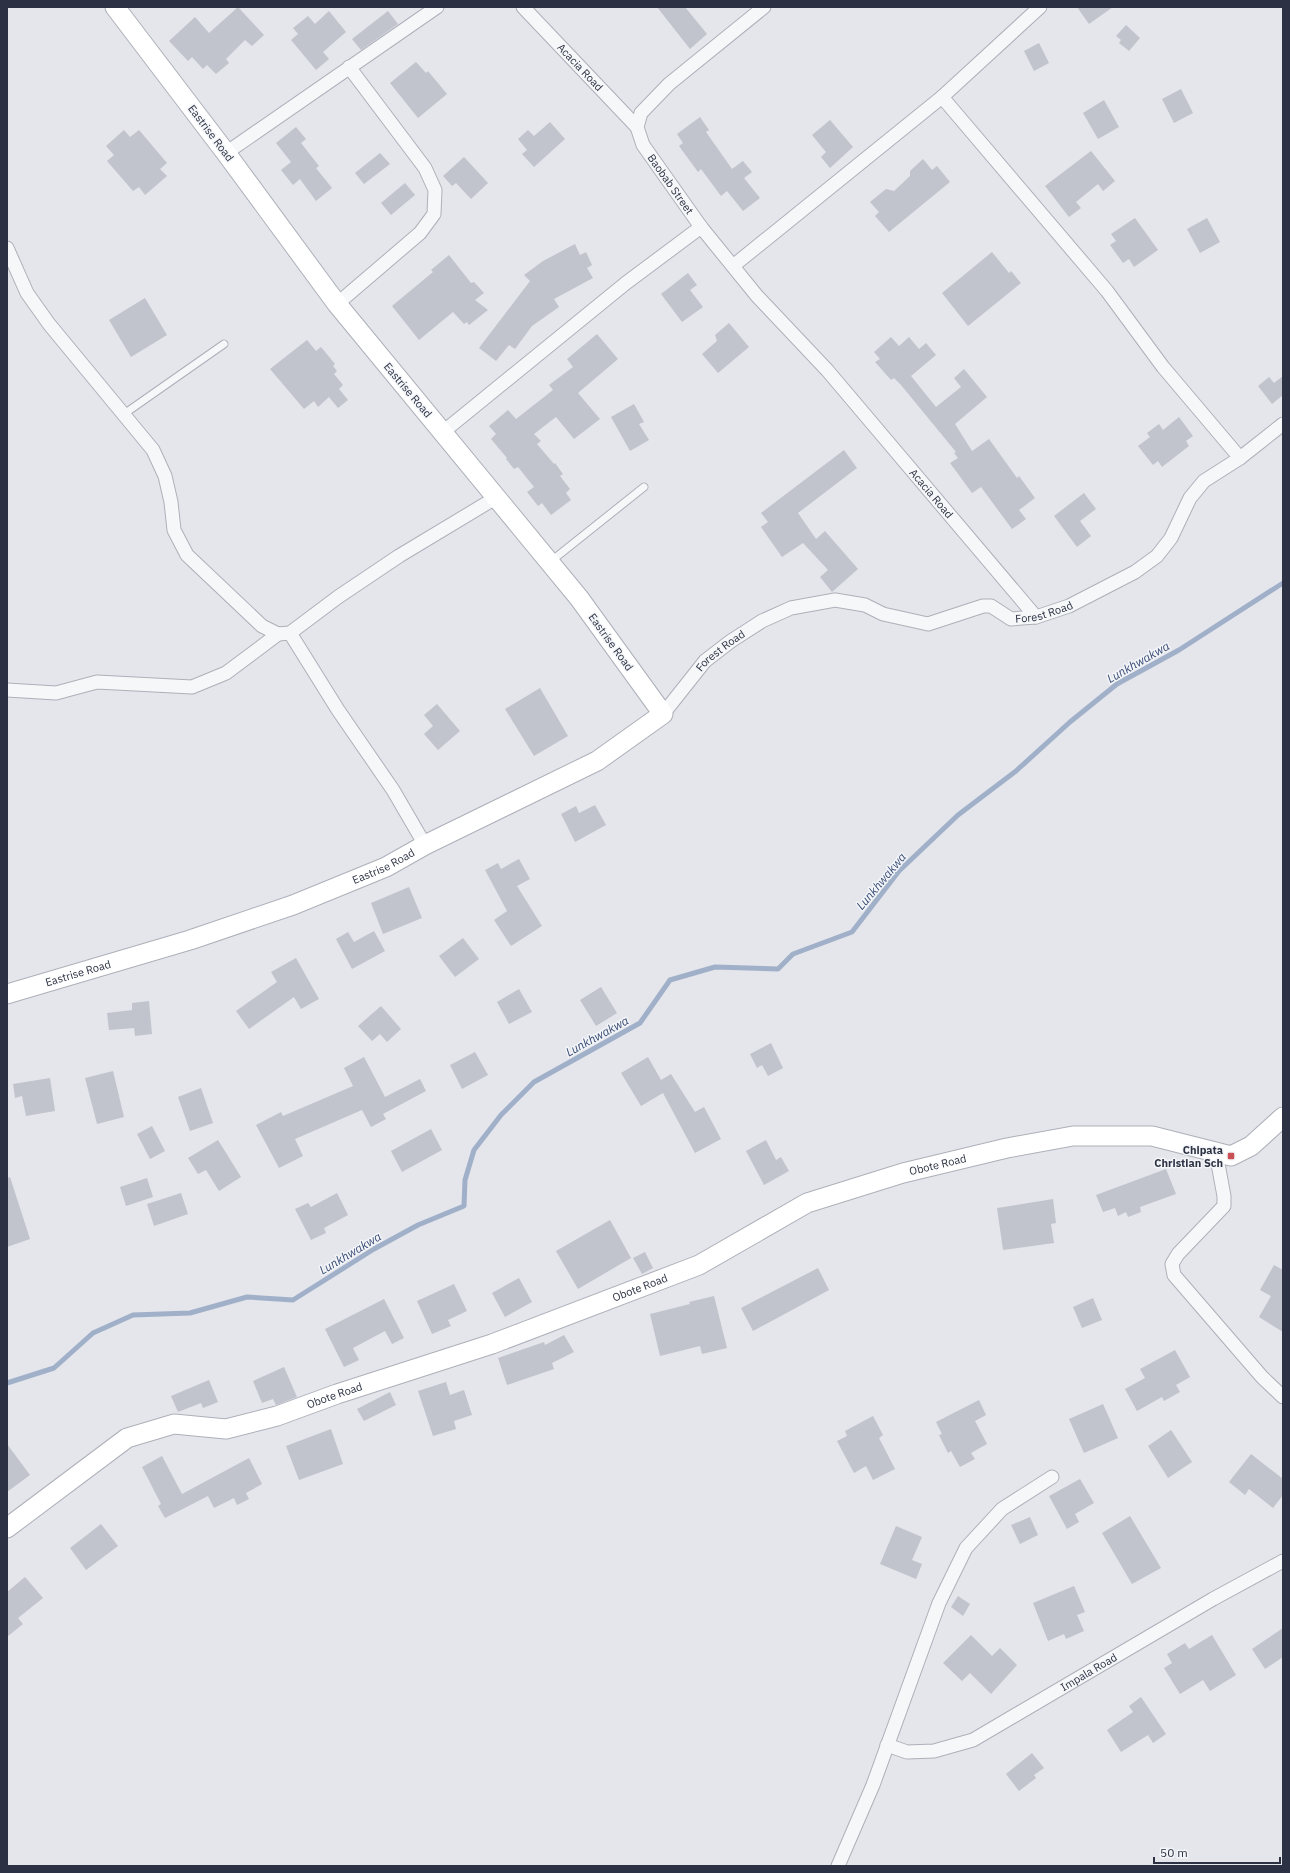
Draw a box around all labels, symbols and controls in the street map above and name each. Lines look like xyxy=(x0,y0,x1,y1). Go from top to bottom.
street label: Acacia Road xyxy=(554,40,606,94)
street label: Eastrise Road xyxy=(185,102,237,164)
street label: Baobab Street xyxy=(645,151,697,217)
street label: Eastrise Road xyxy=(381,360,435,420)
street label: Acacia Road xyxy=(907,466,956,521)
street label: Forest Road xyxy=(1015,598,1075,626)
street label: Eastrise Road xyxy=(585,611,637,673)
street label: Forest Road xyxy=(693,627,748,674)
water label: Lunkhwakwa xyxy=(1104,638,1172,686)
street label: Eastrise Road xyxy=(350,845,417,887)
water label: Lunkhwakwa xyxy=(853,849,909,913)
street label: Eastrise Road xyxy=(44,957,112,989)
water label: Lunkhwakwa xyxy=(563,1013,631,1059)
place label: Chipata Christian Sch xyxy=(1154,1143,1223,1170)
street label: Obote Road xyxy=(908,1151,968,1178)
marker: Chipata Christian Sch xyxy=(1226,1151,1236,1161)
water label: Lunkhwakwa xyxy=(316,1229,384,1277)
street label: Obote Road xyxy=(610,1271,670,1304)
street label: Obote Road xyxy=(305,1379,364,1412)
street label: Impala Road xyxy=(1058,1650,1120,1694)
scale bar xyxy=(1154,1839,1280,1865)
text: 50 m xyxy=(1160,1845,1188,1860)

